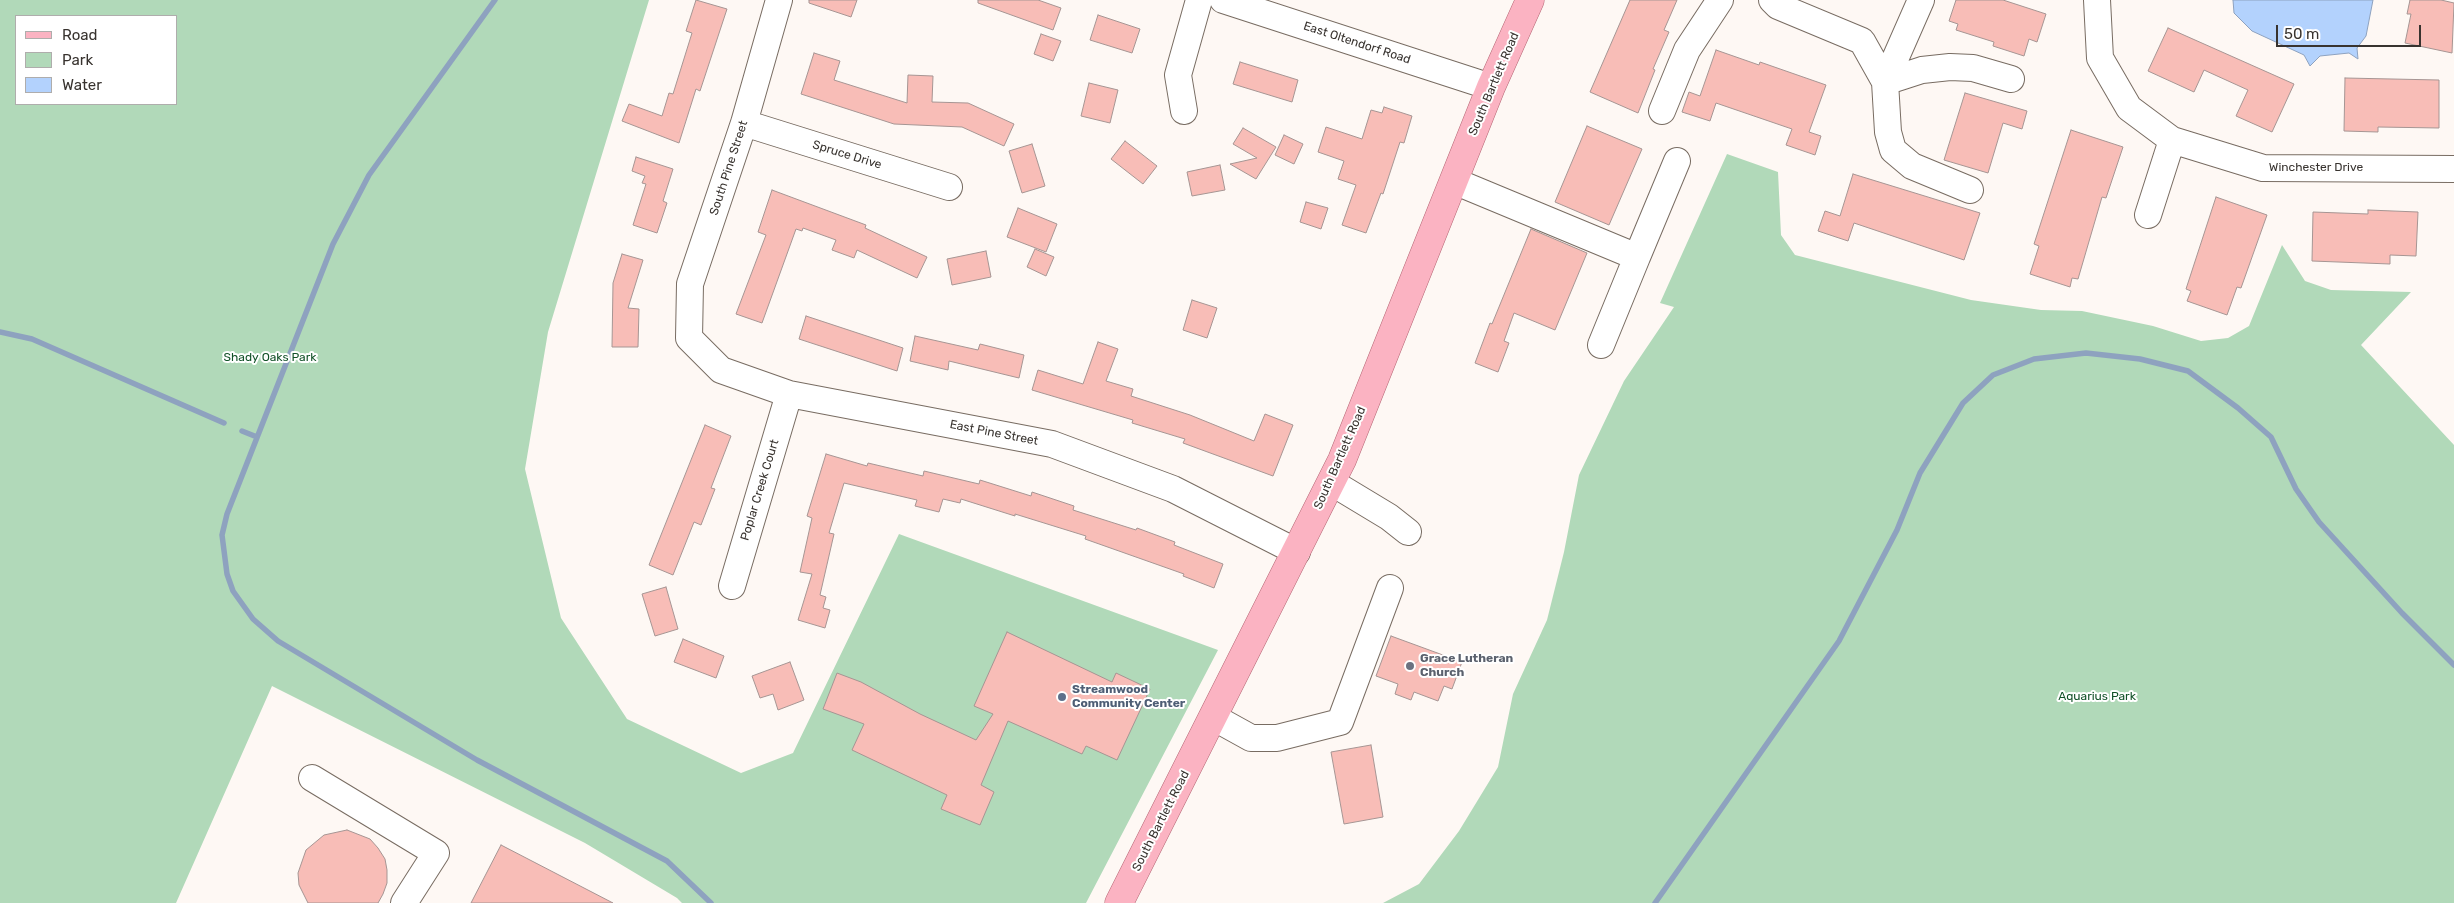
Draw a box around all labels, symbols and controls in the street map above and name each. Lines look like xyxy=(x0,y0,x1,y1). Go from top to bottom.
legend xyxy=(15,15,178,105)
scale bar xyxy=(2279,15,2424,47)
street label: East Oltendorf Road xyxy=(1302,19,1412,67)
text: 50 m xyxy=(2284,25,2319,43)
text: Road xyxy=(62,26,98,44)
street label: South Bartlett Road xyxy=(1466,30,1522,138)
text: Park xyxy=(62,51,93,69)
text: Water xyxy=(62,76,102,94)
street label: South Pine Street xyxy=(707,119,751,217)
street label: Spruce Drive xyxy=(811,138,883,172)
street label: Winchester Drive xyxy=(2269,161,2363,175)
park label: Shady Oaks Park xyxy=(224,351,316,365)
street label: South Bartlett Road xyxy=(1311,404,1369,512)
street label: East Pine Street xyxy=(949,417,1039,449)
street label: Poplar Creek Court xyxy=(738,438,782,542)
place label: Grace Lutheran Church xyxy=(1420,652,1513,680)
marker: Grace Lutheran Church xyxy=(1404,660,1416,672)
place label: Streamwood Community Center xyxy=(1072,683,1185,711)
park label: Aquarius Park xyxy=(2058,690,2136,704)
marker: Streamwood Community Center xyxy=(1056,691,1068,703)
street label: South Bartlett Road xyxy=(1129,768,1193,874)

